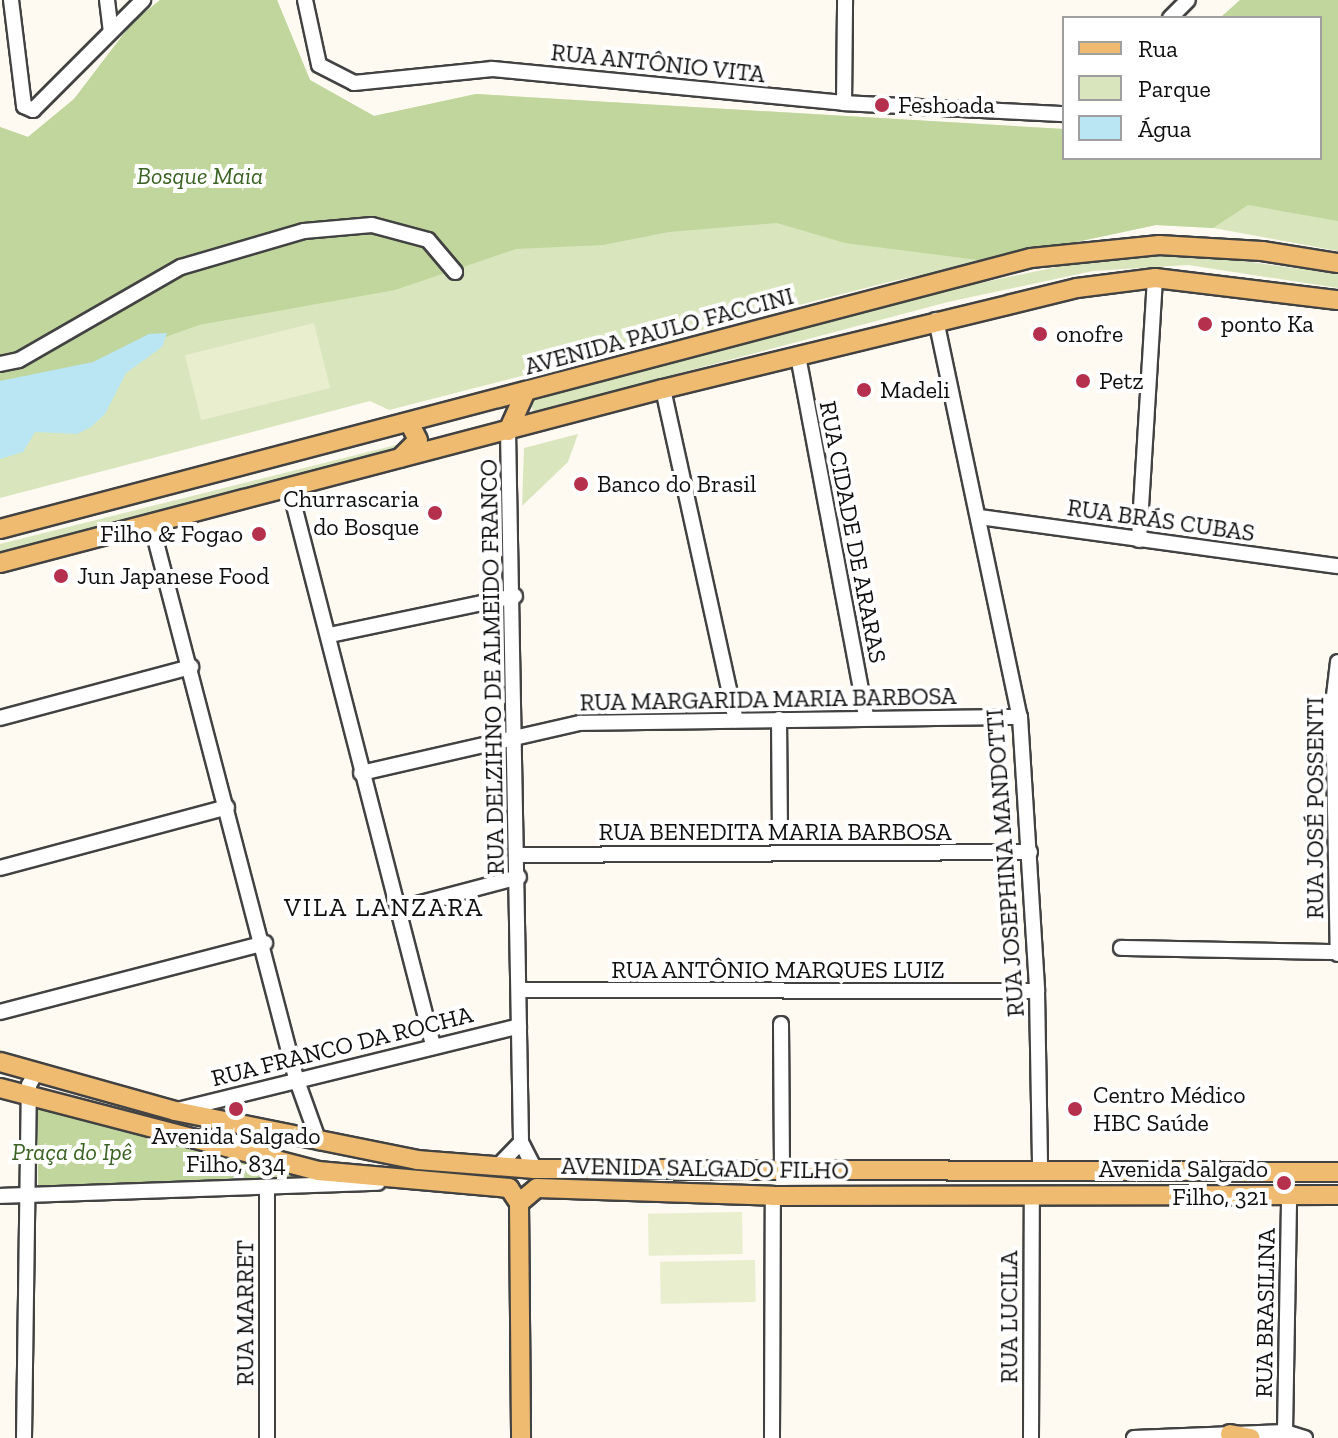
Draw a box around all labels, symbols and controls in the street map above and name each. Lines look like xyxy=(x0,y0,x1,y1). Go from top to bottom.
legend xyxy=(1062,16,1322,160)
text: Rua xyxy=(1138,34,1178,63)
street label: RUA ANTÔNIO VITA xyxy=(548,37,768,89)
text: Parque xyxy=(1138,74,1211,103)
place label: Feshoada xyxy=(898,91,995,119)
marker: Feshoada xyxy=(873,96,891,114)
text: Água xyxy=(1138,114,1191,143)
park label: Bosque Maia xyxy=(137,162,263,190)
street label: AVENIDA PAULO FACCINI xyxy=(521,281,797,381)
place label: ponto Ka xyxy=(1221,310,1314,338)
marker: ponto Ka xyxy=(1196,315,1214,333)
place label: onofre xyxy=(1056,320,1123,348)
marker: onofre xyxy=(1031,325,1049,343)
place label: Petz xyxy=(1099,367,1144,395)
marker: Petz xyxy=(1074,372,1092,390)
place label: Madeli xyxy=(880,376,950,404)
marker: Madeli xyxy=(855,381,873,399)
street label: RUA CIDADE DE ARARAS xyxy=(813,398,893,666)
street label: RUA DELZIHNO DE ALMEIDO FRANCO xyxy=(474,458,510,876)
place label: Banco do Brasil xyxy=(597,470,756,498)
marker: Banco do Brasil xyxy=(572,475,590,493)
place label: Churrascaria do Bosque xyxy=(283,485,419,541)
street label: RUA BRÁS CUBAS xyxy=(1065,493,1257,547)
marker: Churrascaria do Bosque xyxy=(426,504,444,522)
place label: Filho & Fogao xyxy=(100,520,243,548)
marker: Filho & Fogao xyxy=(250,525,268,543)
place label: Jun Japanese Food xyxy=(77,562,270,590)
marker: Jun Japanese Food xyxy=(52,567,70,585)
street label: RUA MARGARIDA MARIA BARBOSA xyxy=(578,681,958,717)
street label: RUA JOSÉ POSSENTI xyxy=(1301,696,1329,920)
street label: RUA JOSEPHINA MANDOTTI xyxy=(980,707,1030,1019)
street label: RUA BENEDITA MARIA BARBOSA xyxy=(597,818,953,846)
district label: VILA LANZARA xyxy=(283,892,485,924)
street label: RUA ANTÔNIO MARQUES LUIZ xyxy=(611,956,945,984)
street label: RUA FRANCO DA ROCHA xyxy=(208,999,476,1093)
place label: Centro Médico HBC Saúde xyxy=(1093,1081,1245,1137)
marker: Centro Médico HBC Saúde xyxy=(1064,1098,1086,1120)
marker: Avenida Salgado Filho, 834 xyxy=(227,1100,245,1118)
place label: Avenida Salgado Filho, 834 xyxy=(151,1122,321,1178)
park label: Praça do Ipê xyxy=(12,1138,132,1166)
street label: AVENIDA SALGADO FILHO xyxy=(561,1151,849,1185)
place label: Avenida Salgado Filho, 321 xyxy=(1099,1155,1268,1211)
marker: Avenida Salgado Filho, 321 xyxy=(1275,1174,1293,1192)
street label: RUA BRASILINA xyxy=(1249,1227,1281,1399)
street label: RUA MARRET xyxy=(231,1240,259,1386)
street label: RUA LUCILA xyxy=(995,1250,1023,1384)

